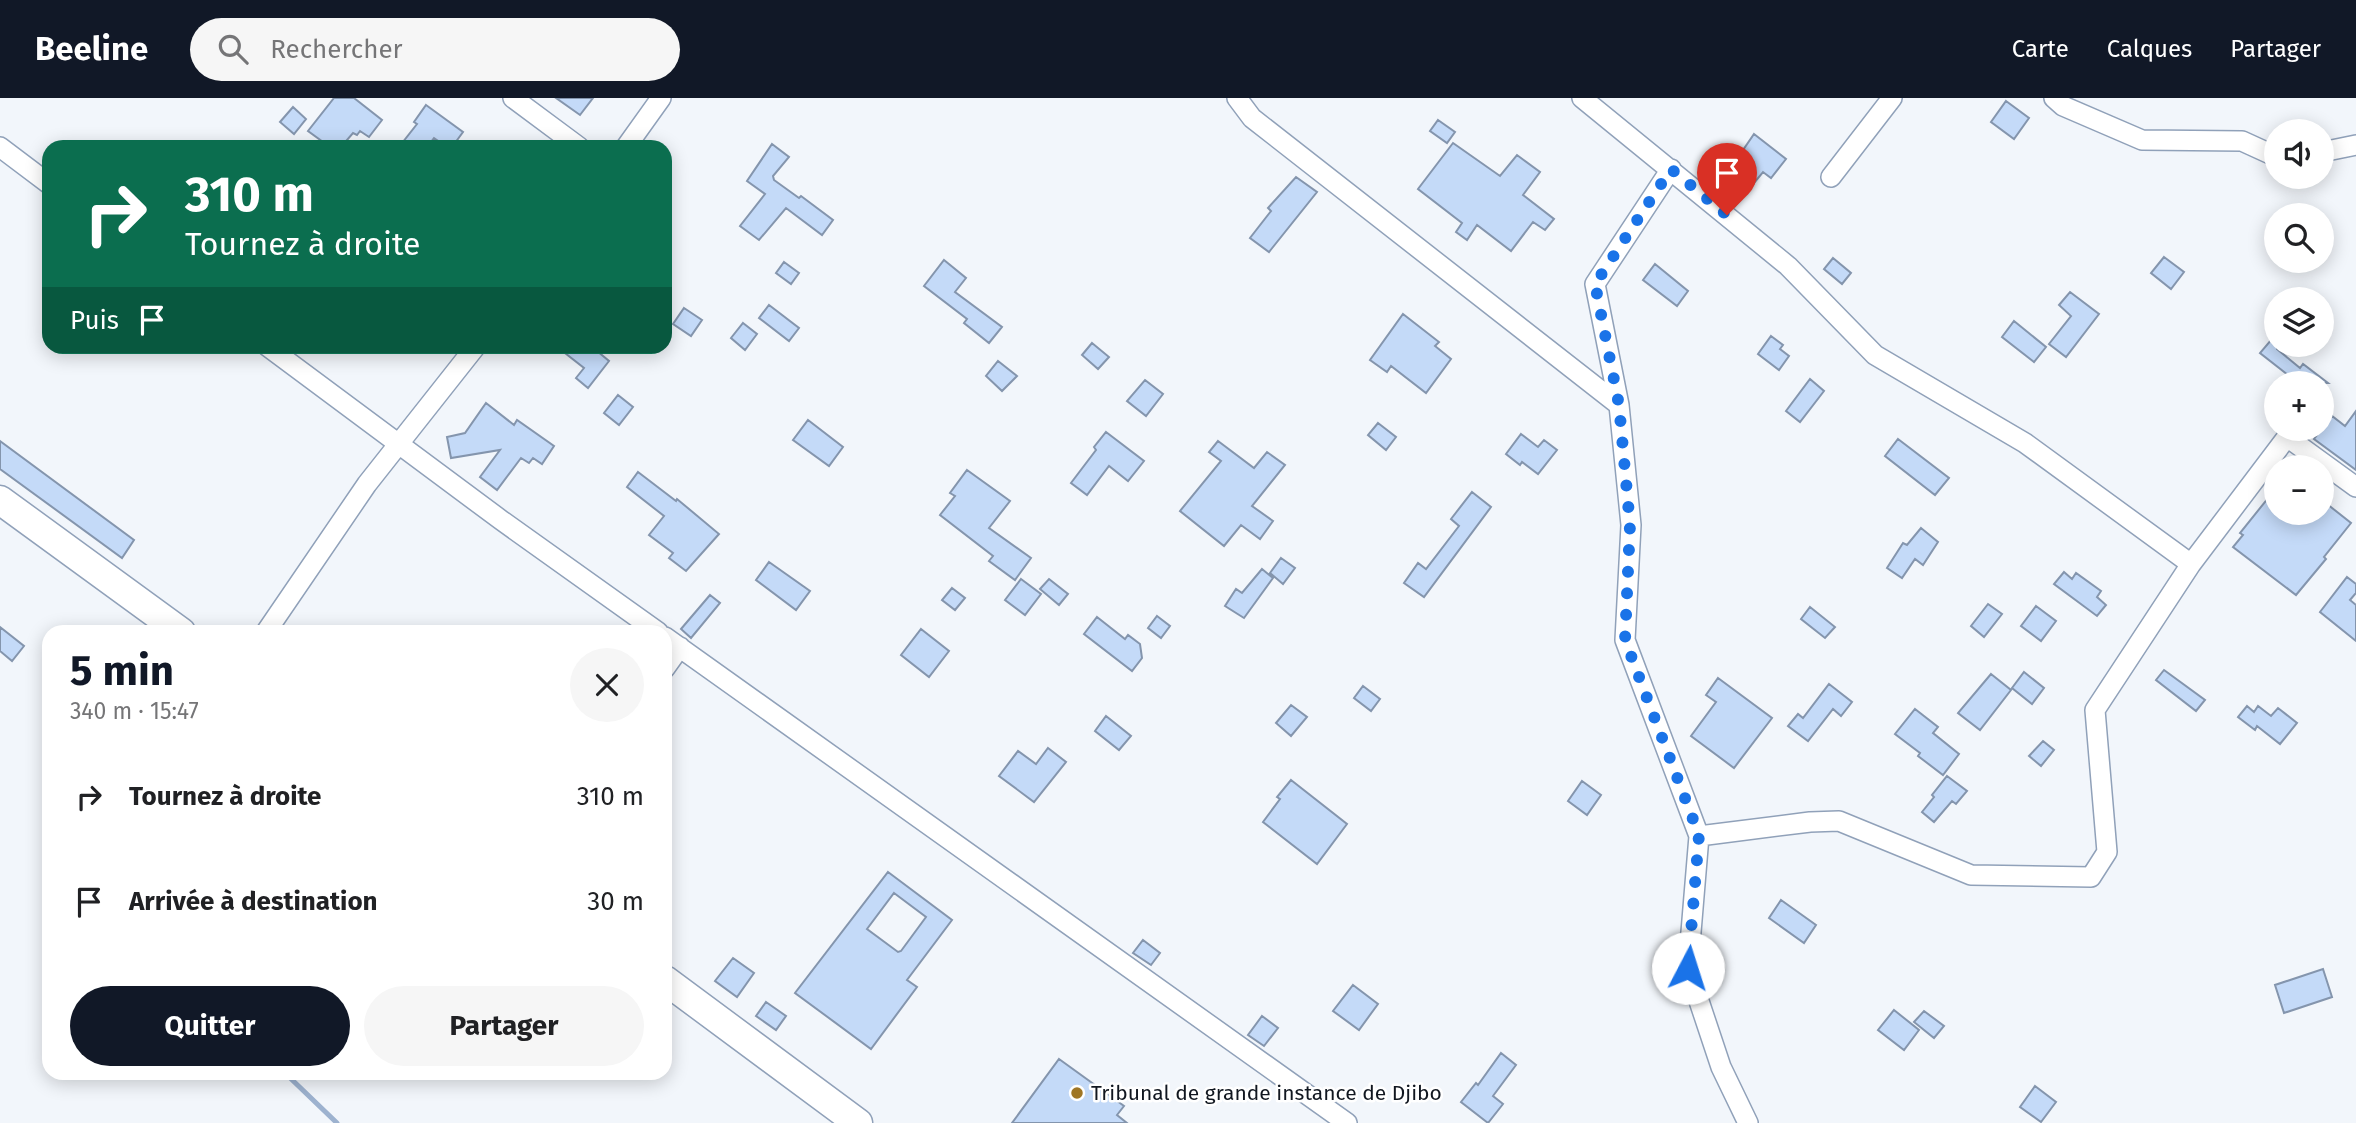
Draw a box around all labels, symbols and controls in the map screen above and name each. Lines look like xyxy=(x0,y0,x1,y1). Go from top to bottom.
search box xyxy=(190,18,680,81)
text: Beeline xyxy=(35,29,148,69)
icon: search xyxy=(214,30,252,68)
text: Rechercher xyxy=(270,34,403,65)
text: Carte xyxy=(2012,35,2069,63)
text: Calques xyxy=(2107,35,2192,63)
text: Partager xyxy=(2230,35,2321,63)
map controls xyxy=(2264,119,2334,525)
button: sound xyxy=(2264,119,2334,189)
pin xyxy=(1697,143,1757,215)
icon: arrive xyxy=(1708,154,1746,192)
text: 310 m xyxy=(185,165,314,224)
icon: right xyxy=(70,168,161,259)
button: search xyxy=(2264,203,2334,273)
text: Tournez à droite xyxy=(185,225,421,263)
button: layers xyxy=(2264,287,2334,357)
icon: arrive xyxy=(133,301,171,339)
text: Puis xyxy=(70,305,119,336)
button: + xyxy=(2264,371,2334,441)
button: − xyxy=(2264,455,2334,525)
text: 5 min xyxy=(70,646,174,696)
button: close xyxy=(570,648,644,722)
text: 340 m · 15:47 xyxy=(70,697,199,725)
icon: right xyxy=(70,778,108,816)
text: Tournez à droite xyxy=(129,781,321,812)
text: 310 m xyxy=(577,781,644,812)
icon: arrive xyxy=(70,883,108,921)
text: Arrivée à destination xyxy=(129,886,378,917)
text: 30 m xyxy=(587,886,644,917)
position arrow xyxy=(1651,931,1725,1005)
button: Quitter xyxy=(70,986,350,1066)
button: Partager xyxy=(364,986,644,1066)
place label: Tribunal de grande instance de Djibo xyxy=(1091,1080,1442,1106)
marker: Tribunal de grande instance de Djibo xyxy=(1069,1085,1085,1101)

